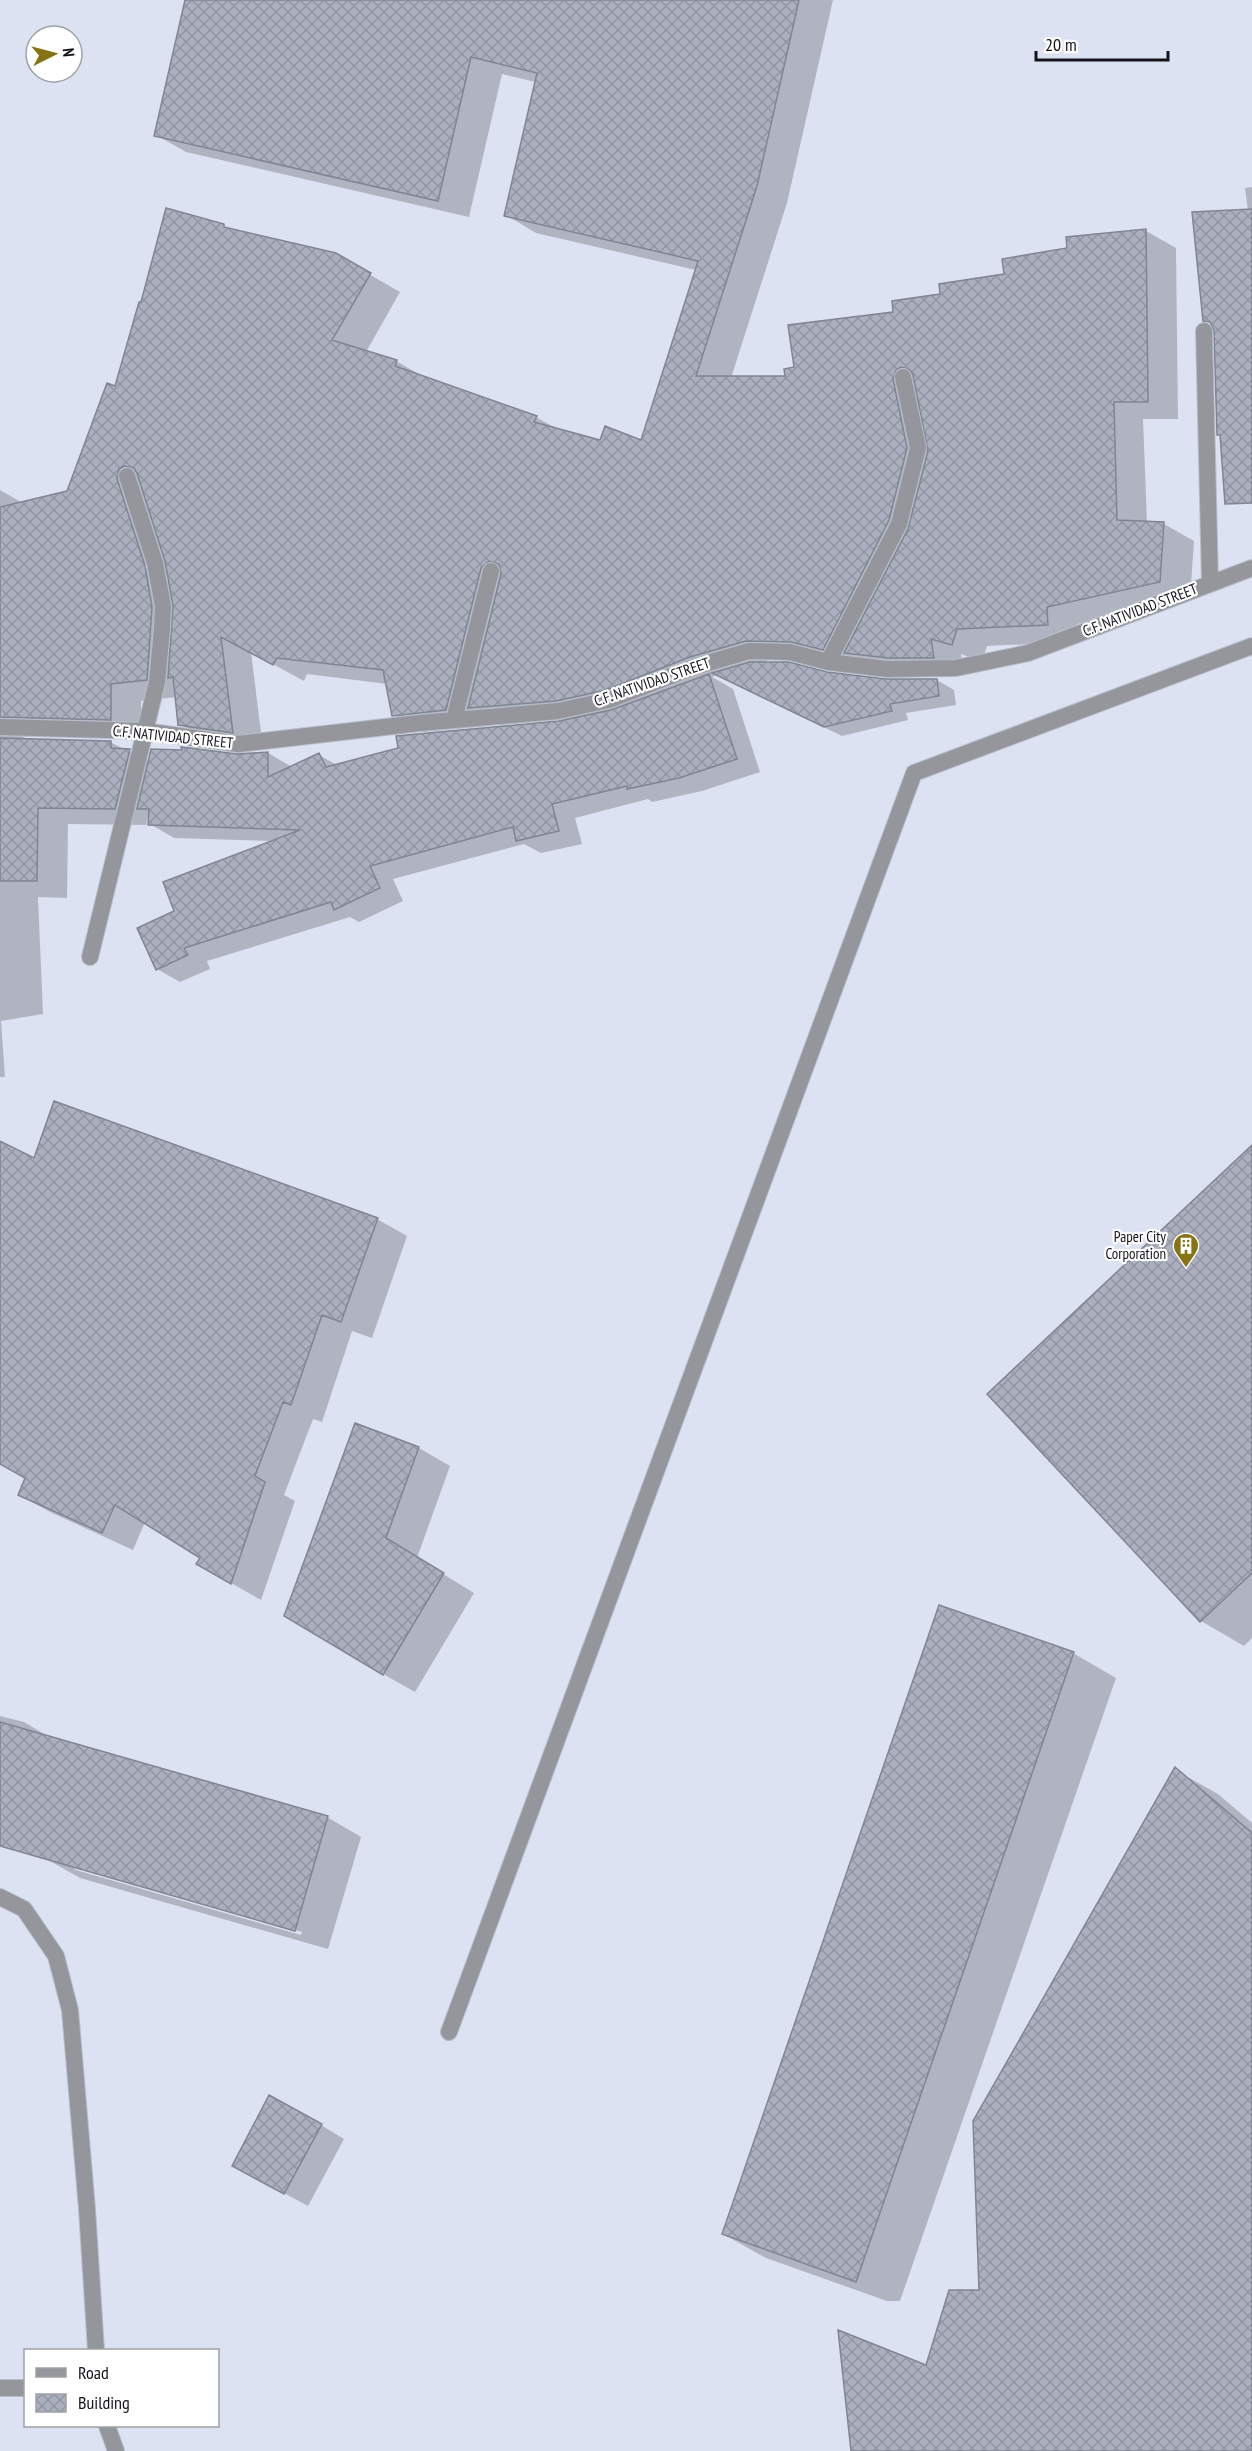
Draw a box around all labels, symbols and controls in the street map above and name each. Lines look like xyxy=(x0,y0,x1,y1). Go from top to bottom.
north arrow xyxy=(24,24,84,84)
scale bar xyxy=(1036,24,1168,62)
text: 20 m xyxy=(1045,33,1077,56)
text: N xyxy=(59,47,79,58)
street label: C.F. NATIVIDAD STREET xyxy=(1080,579,1200,640)
street label: C.F. NATIVIDAD STREET xyxy=(591,653,712,710)
street label: C.F. NATIVIDAD STREET xyxy=(112,721,235,752)
place label: Paper City Corporation xyxy=(1105,1227,1166,1263)
building icon: Paper City Corporation xyxy=(1171,1231,1201,1269)
legend xyxy=(24,2349,219,2427)
text: Road xyxy=(78,2361,109,2384)
text: Building xyxy=(78,2391,130,2414)

